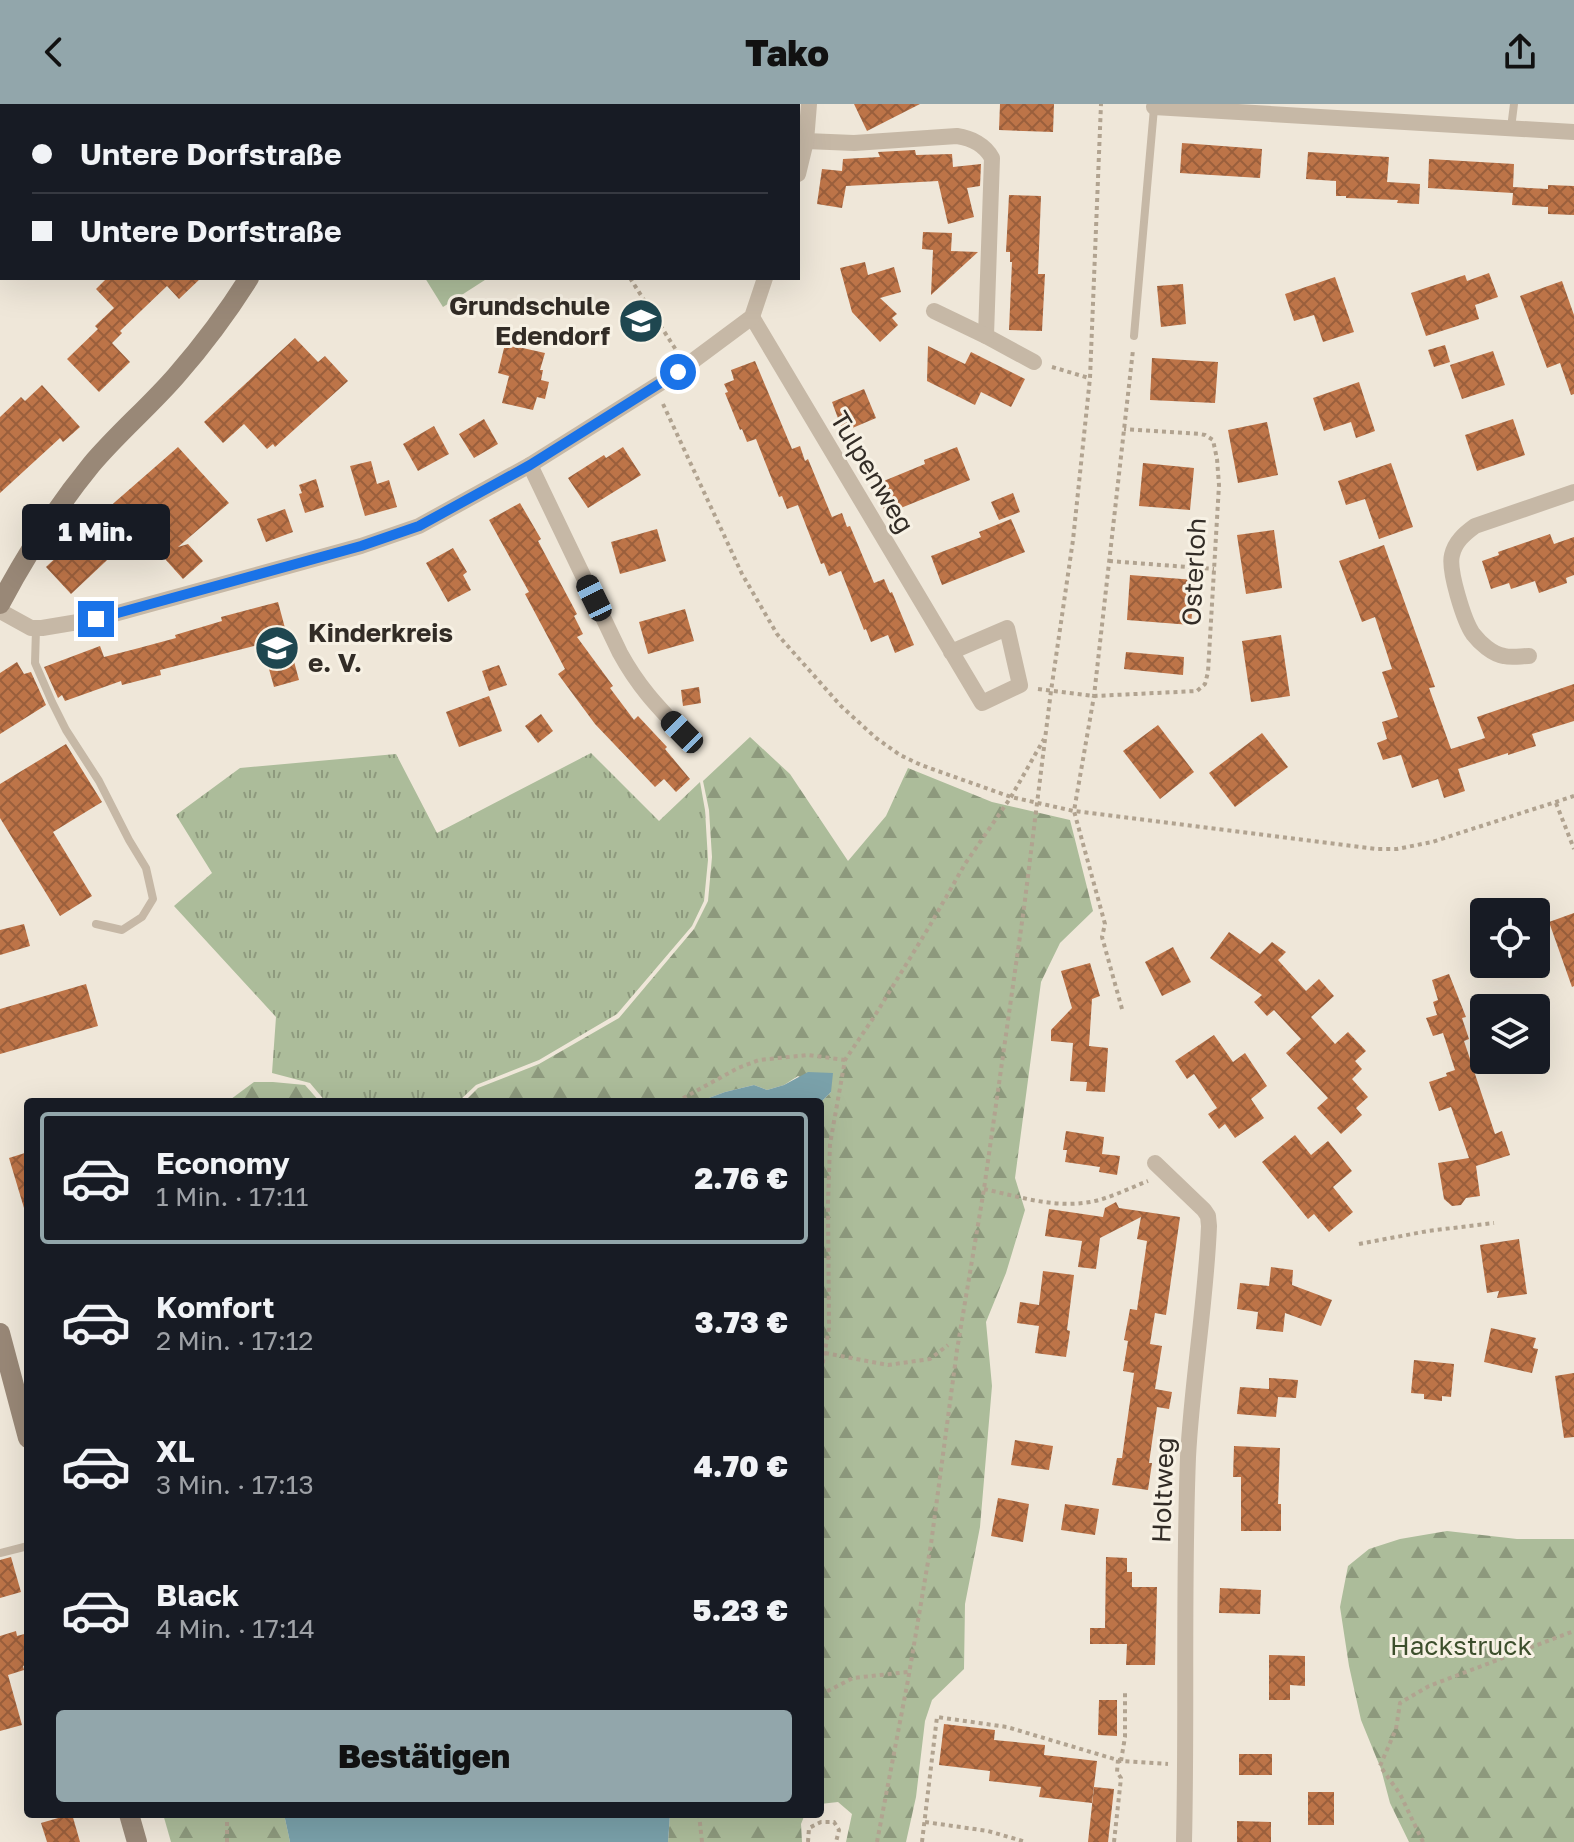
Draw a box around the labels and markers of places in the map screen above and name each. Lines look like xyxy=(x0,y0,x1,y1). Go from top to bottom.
place label: Grundschule Edendorf xyxy=(449,290,611,351)
school or university icon: Grundschule Edendorf xyxy=(617,297,665,345)
place label: Kinderkreis e. V. xyxy=(308,617,453,678)
school or university icon: Kinderkreis e. V. xyxy=(253,624,301,672)

